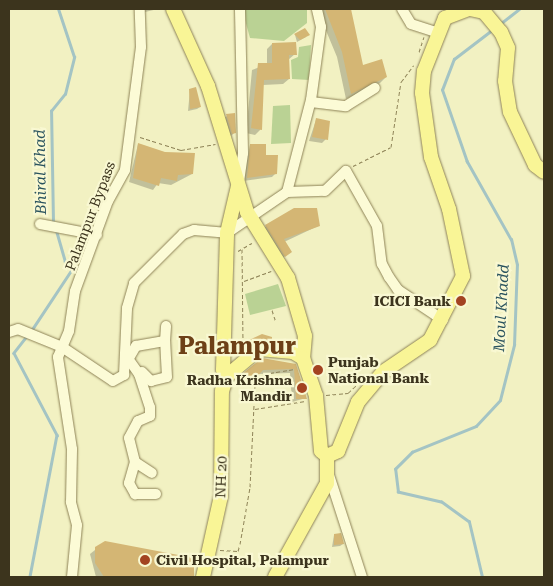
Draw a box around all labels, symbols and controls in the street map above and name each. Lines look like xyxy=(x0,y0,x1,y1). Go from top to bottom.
water label: Bhiral Khad xyxy=(31,129,51,215)
street label: Palampur Bypass xyxy=(61,159,119,273)
water label: Moul Khadd xyxy=(491,264,513,352)
place label: ICICI Bank xyxy=(374,293,451,309)
marker: ICICI Bank xyxy=(455,295,467,307)
district label: Palampur xyxy=(178,333,296,361)
place label: Punjab National Bank xyxy=(328,354,429,387)
marker: Punjab National Bank xyxy=(312,364,324,376)
place label: Radha Krishna Mandir xyxy=(187,372,292,404)
marker: Radha Krishna Mandir xyxy=(296,382,308,394)
street label: NH 20 xyxy=(212,456,230,498)
place label: Civil Hospital, Palampur xyxy=(156,552,329,568)
marker: Civil Hospital, Palampur xyxy=(138,553,152,567)

